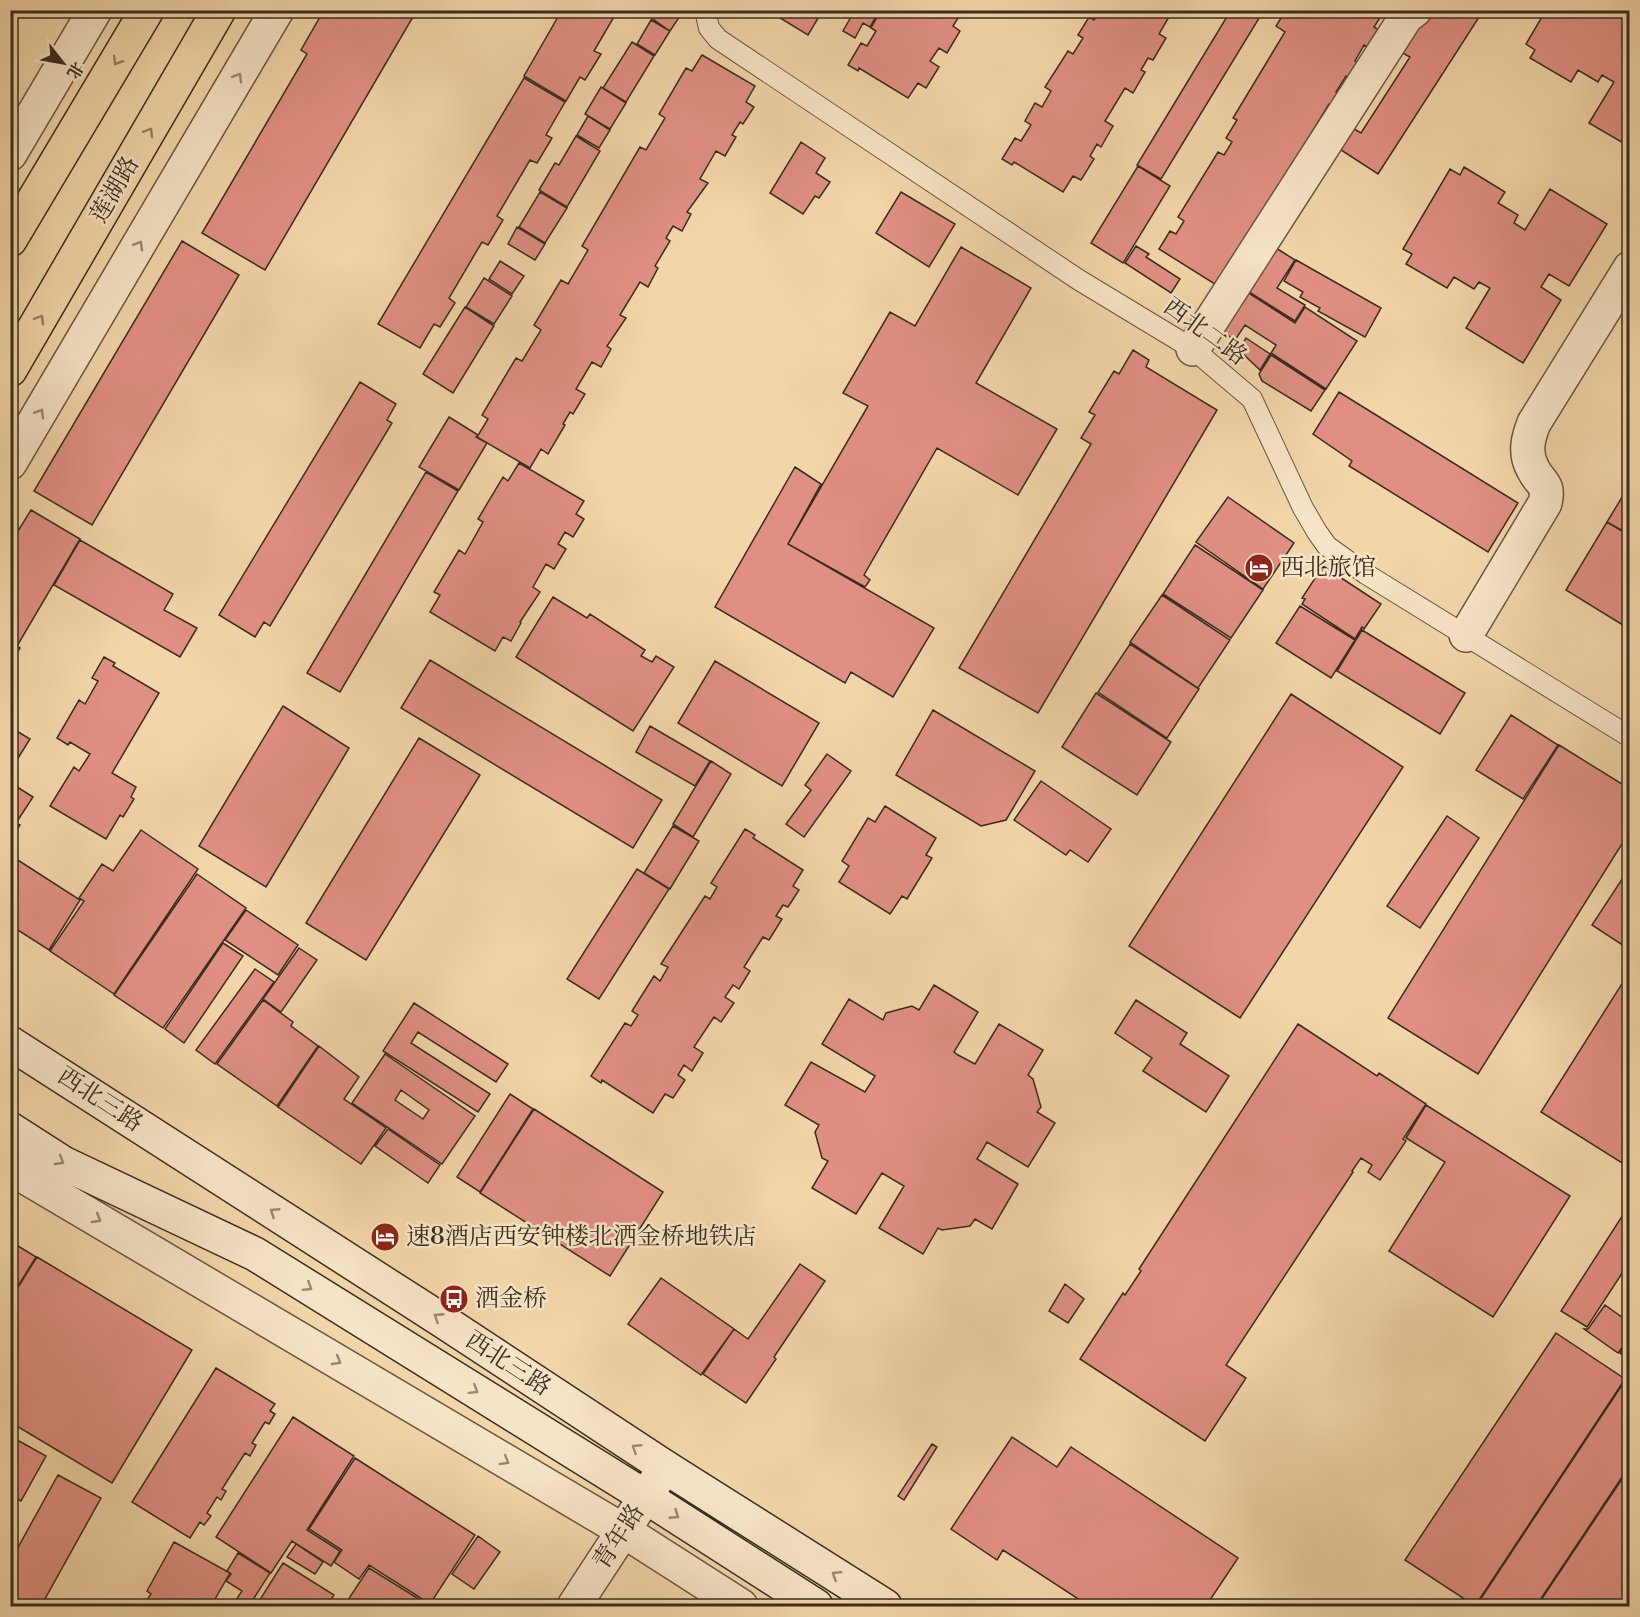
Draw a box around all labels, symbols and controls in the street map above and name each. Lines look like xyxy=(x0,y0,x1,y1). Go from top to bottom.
north arrow xyxy=(33,33,93,93)
one-way arrow xyxy=(113,55,125,65)
text: 北 xyxy=(62,58,88,82)
one-way arrow xyxy=(231,73,243,83)
one-way arrow xyxy=(141,128,153,138)
street label: 莲湖路 xyxy=(84,151,146,229)
one-way arrow xyxy=(132,241,144,251)
street label: 西北二路 xyxy=(1157,292,1253,372)
one-way arrow xyxy=(33,315,45,325)
one-way arrow xyxy=(33,409,45,419)
hotel icon: 西北旅馆 xyxy=(1243,552,1275,584)
place label: 西北旅馆 xyxy=(1280,553,1376,583)
street label: 西北三路 xyxy=(52,1061,148,1139)
one-way arrow xyxy=(54,1153,64,1165)
one-way arrow xyxy=(270,1208,281,1219)
one-way arrow xyxy=(91,1212,101,1223)
hotel icon: 速8酒店西安钟楼北洒金桥地铁店 xyxy=(369,1221,401,1253)
place label: 速8酒店西安钟楼北洒金桥地铁店 xyxy=(406,1222,757,1252)
one-way arrow xyxy=(302,1279,312,1291)
bus stop icon: 洒金桥 xyxy=(438,1283,470,1315)
place label: 洒金桥 xyxy=(475,1284,547,1314)
one-way arrow xyxy=(434,1313,444,1325)
street label: 西北三路 xyxy=(460,1325,556,1403)
one-way arrow xyxy=(331,1354,341,1366)
one-way arrow xyxy=(468,1382,478,1394)
one-way arrow xyxy=(631,1444,642,1455)
one-way arrow xyxy=(499,1453,509,1465)
street label: 青年路 xyxy=(587,1499,651,1575)
one-way arrow xyxy=(669,1508,679,1520)
one-way arrow xyxy=(832,1571,842,1583)

